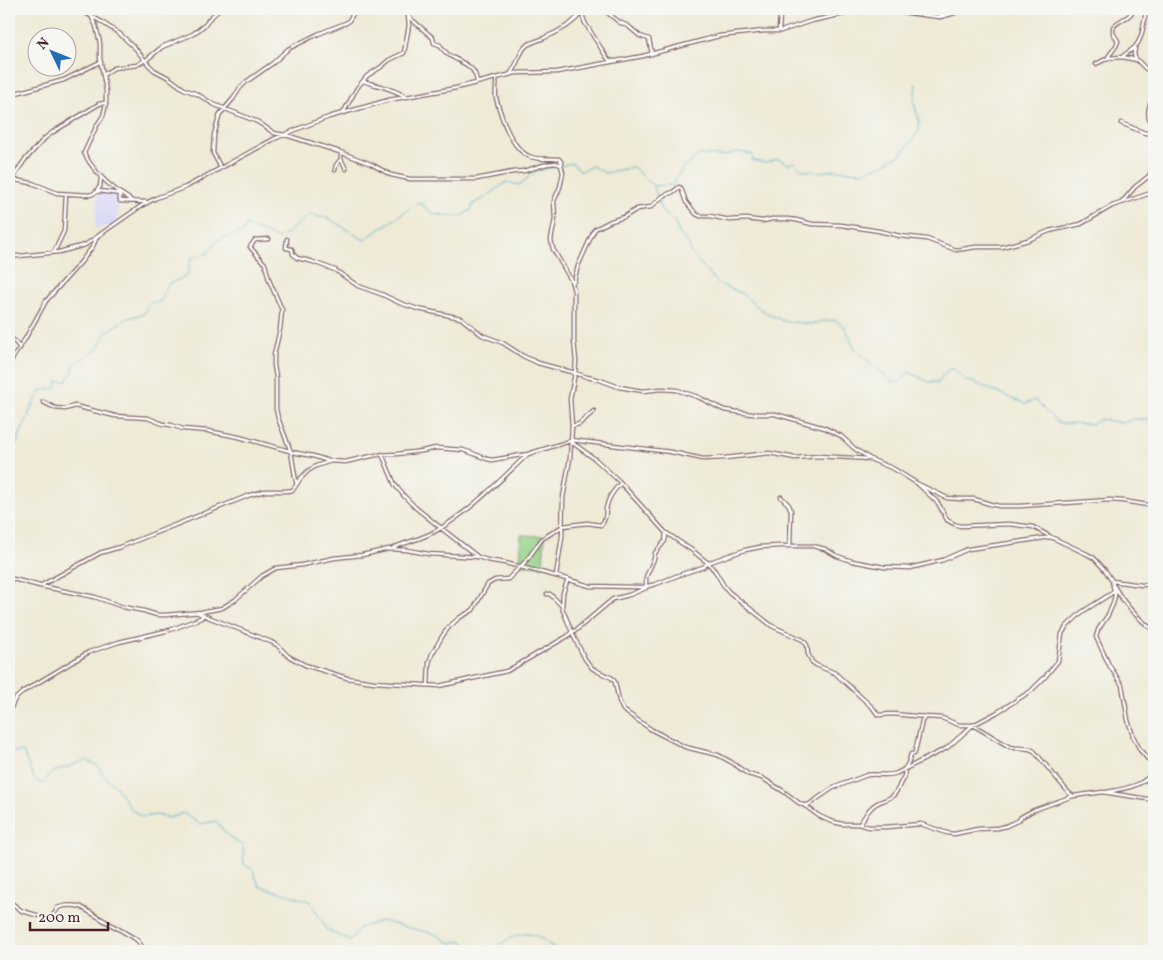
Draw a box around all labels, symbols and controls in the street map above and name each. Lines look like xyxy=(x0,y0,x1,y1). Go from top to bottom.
north arrow xyxy=(28,28,78,78)
text: N xyxy=(33,34,54,54)
scale bar xyxy=(30,900,108,932)
text: 200 m xyxy=(38,908,81,929)

